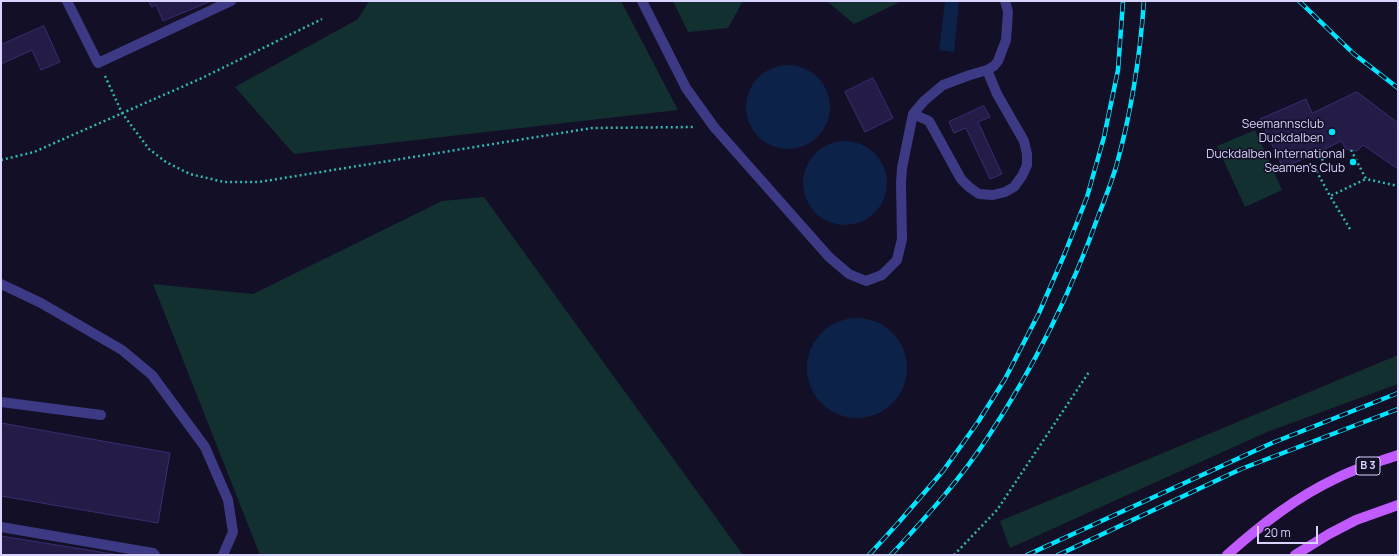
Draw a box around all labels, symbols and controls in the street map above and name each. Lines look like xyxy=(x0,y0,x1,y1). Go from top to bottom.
place label: Seemannsclub Duckdalben xyxy=(1242,118,1324,146)
marker: Seemannsclub Duckdalben xyxy=(1327,127,1337,137)
place label: Duckdalben International Seamen's Club xyxy=(1206,148,1345,176)
marker: Duckdalben International Seamen's Club xyxy=(1348,157,1358,167)
road number: B 3 xyxy=(1356,457,1380,475)
scale bar xyxy=(1259,518,1320,544)
text: 20 m xyxy=(1264,524,1291,541)

